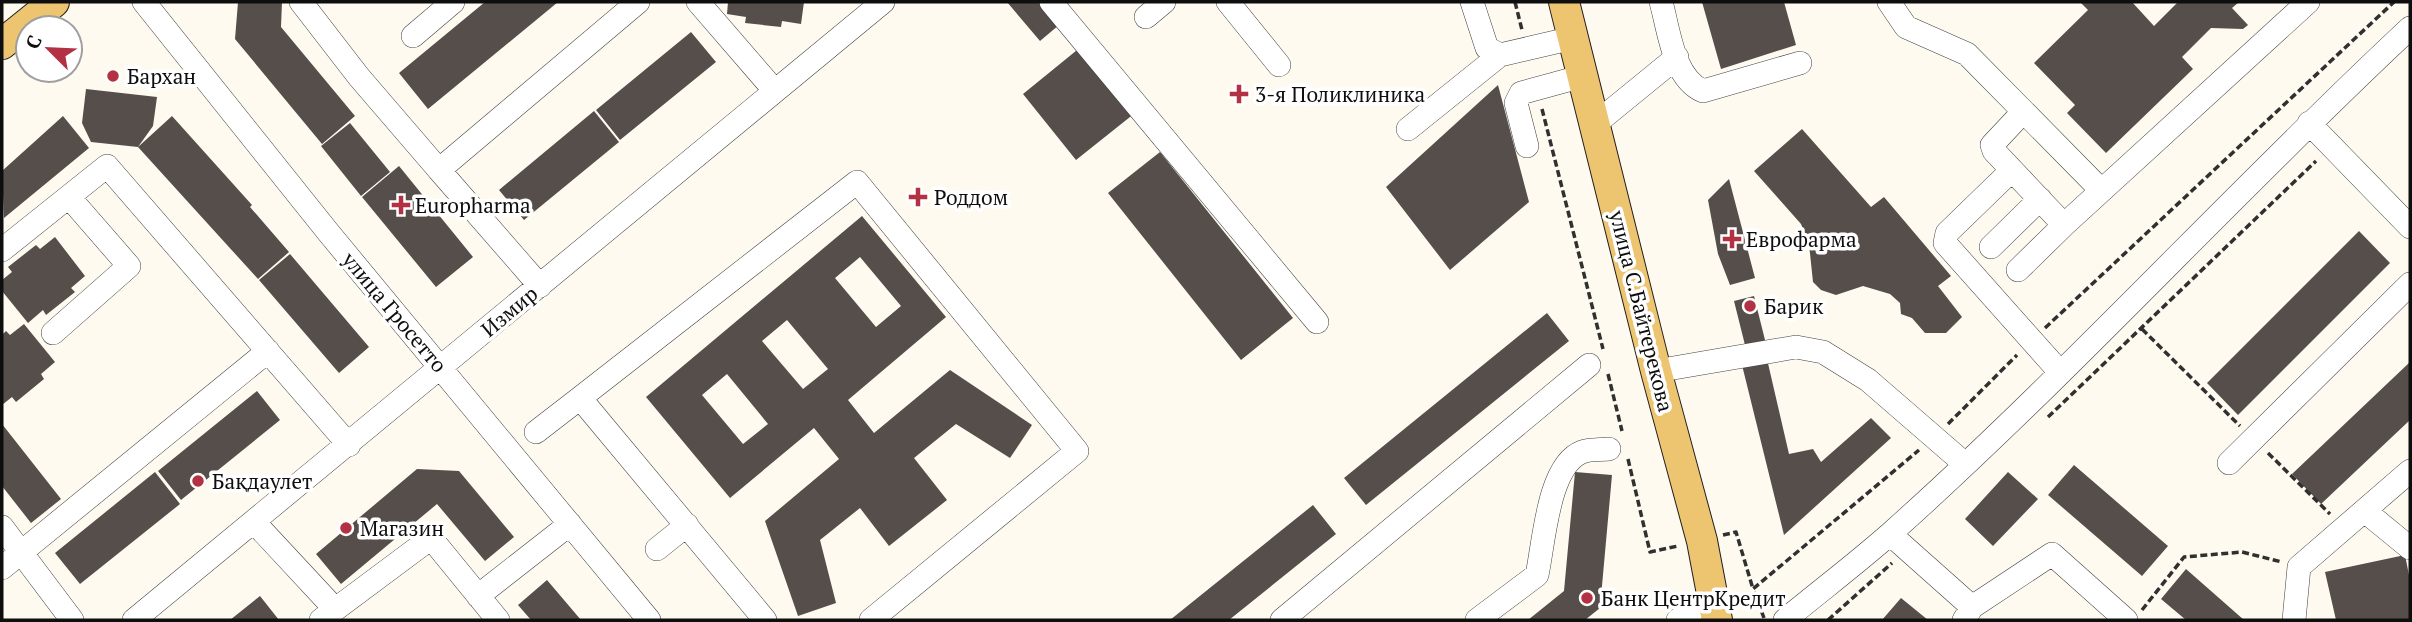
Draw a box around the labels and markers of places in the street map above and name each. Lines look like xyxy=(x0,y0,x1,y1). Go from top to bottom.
place label: Бархан xyxy=(127,62,196,90)
marker: Бархан xyxy=(105,68,121,84)
place label: 3-я Поликлиника xyxy=(1255,80,1425,108)
marker: 3-я Поликлиника xyxy=(1229,84,1249,104)
place label: Роддом xyxy=(934,183,1008,211)
marker: Роддом xyxy=(908,187,928,207)
place label: Europharma xyxy=(415,191,531,219)
marker: Europharma xyxy=(393,197,409,213)
place label: Еврофарма xyxy=(1746,225,1857,253)
marker: Еврофарма xyxy=(1724,231,1740,247)
place label: Барик xyxy=(1764,292,1824,320)
marker: Барик xyxy=(1742,298,1758,314)
place label: Бақдаулет xyxy=(212,467,313,495)
marker: Бақдаулет xyxy=(190,473,206,489)
place label: Магазин xyxy=(360,514,444,542)
marker: Магазин xyxy=(338,520,354,536)
place label: Банк ЦентрКредит xyxy=(1601,584,1786,612)
marker: Банк ЦентрКредит xyxy=(1579,590,1595,606)

